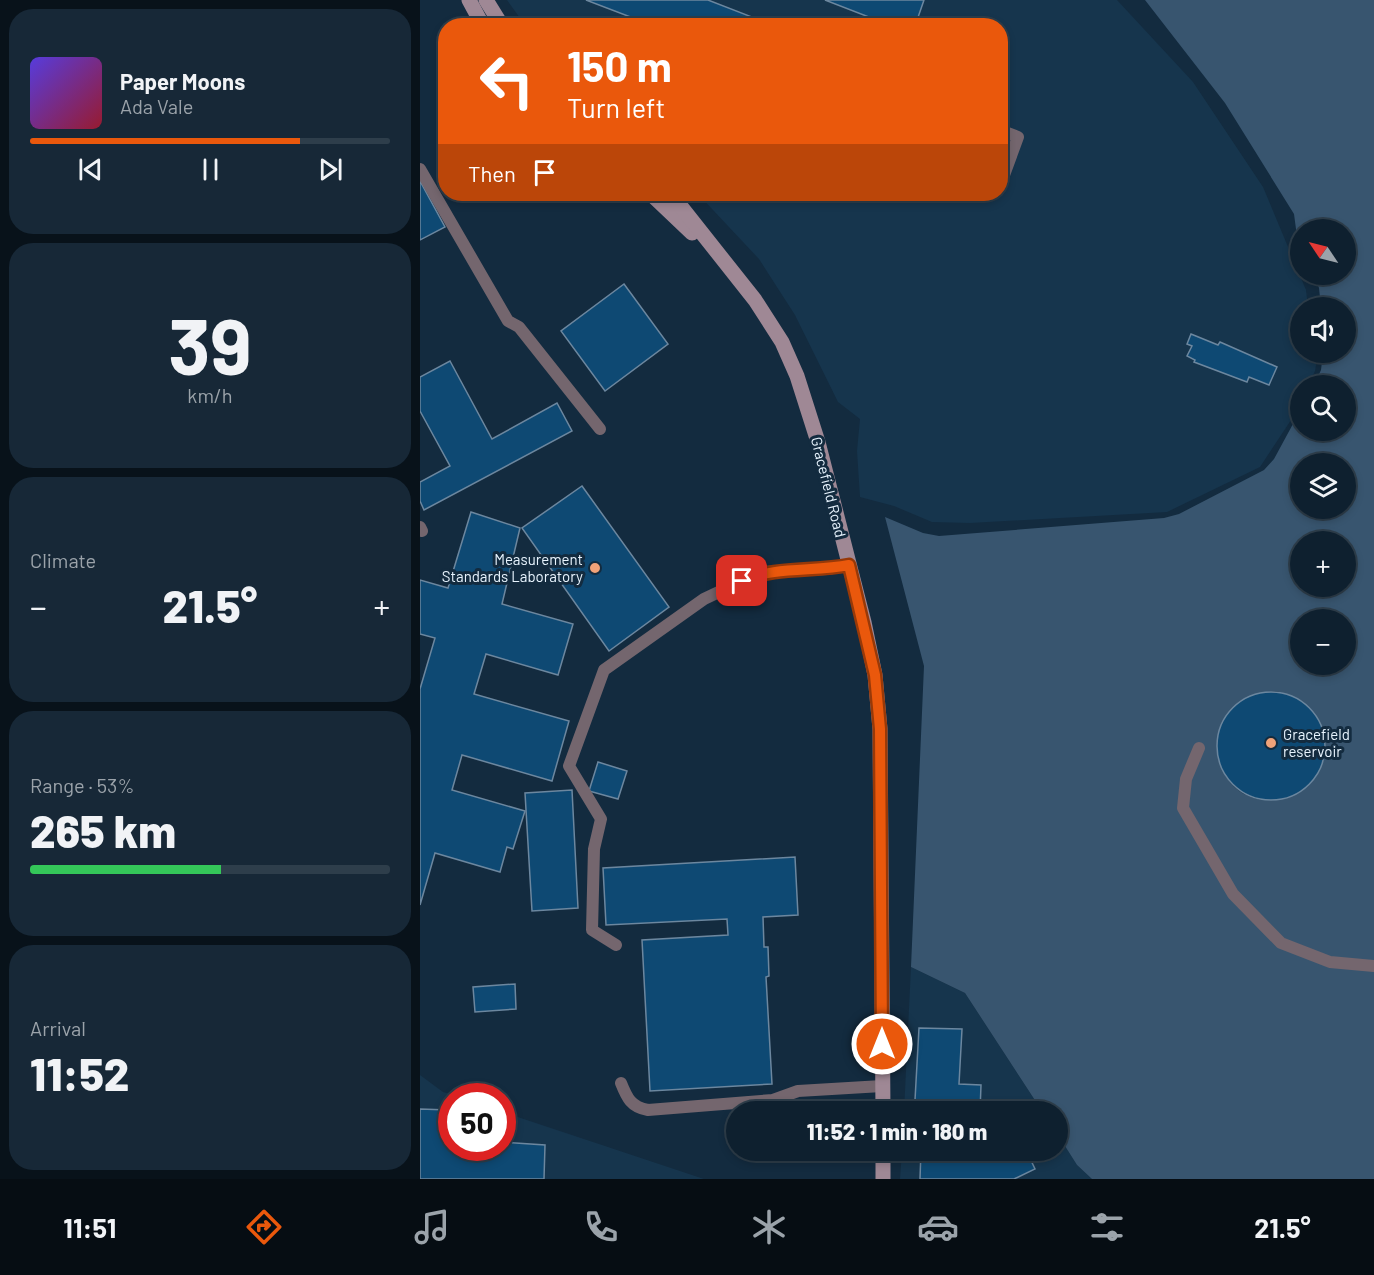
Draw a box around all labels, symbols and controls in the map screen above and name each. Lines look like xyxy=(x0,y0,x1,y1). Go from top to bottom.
text: 150 m xyxy=(567,40,672,90)
icon: left xyxy=(468,42,546,120)
text: Paper Moons xyxy=(120,68,245,94)
text: Turn left xyxy=(567,91,665,123)
text: Ada Vale xyxy=(120,94,193,118)
icon: previous xyxy=(74,153,107,186)
icon: pause xyxy=(194,153,227,186)
icon: next xyxy=(314,153,347,186)
icon: arrive xyxy=(528,156,561,189)
text: Then xyxy=(468,160,516,186)
north arrow xyxy=(1290,219,1356,285)
map controls xyxy=(1290,219,1356,675)
text: 39 xyxy=(168,297,252,391)
button: sound xyxy=(1290,297,1356,363)
button: search xyxy=(1290,375,1356,441)
text: km/h xyxy=(187,383,233,407)
street label: Gracefield Road xyxy=(808,435,850,539)
button: layers xyxy=(1290,453,1356,519)
button: + xyxy=(1290,531,1356,597)
text: Climate xyxy=(30,548,96,572)
place label: Measurement Standards Laboratory xyxy=(442,550,583,585)
pin xyxy=(716,555,767,606)
marker: Measurement Standards Laboratory xyxy=(588,561,602,575)
icon: arrive xyxy=(725,564,758,597)
text: 21.5° xyxy=(163,578,257,632)
text: − xyxy=(30,586,47,626)
text: + xyxy=(374,586,390,626)
button: − xyxy=(1290,609,1356,675)
place label: Gracefield reservoir xyxy=(1283,725,1350,760)
marker: Gracefield reservoir xyxy=(1264,736,1278,750)
text: Range · 53% xyxy=(30,773,134,797)
text: 265 km xyxy=(30,803,176,857)
position arrow xyxy=(850,1012,914,1076)
text: Arrival xyxy=(30,1016,86,1040)
text: 11:52 xyxy=(30,1046,129,1100)
speed limit sign: 50 xyxy=(438,1083,516,1161)
text: 11:52 · 1 min · 180 m xyxy=(807,1118,987,1144)
icon: directions xyxy=(243,1206,285,1248)
icon: music xyxy=(411,1206,453,1248)
icon: phone xyxy=(580,1206,622,1248)
icon: climate xyxy=(748,1206,790,1248)
icon: car xyxy=(917,1206,959,1248)
icon: filters xyxy=(1086,1206,1128,1248)
text: 11:51 xyxy=(63,1211,116,1243)
text: 21.5° xyxy=(1254,1211,1311,1243)

